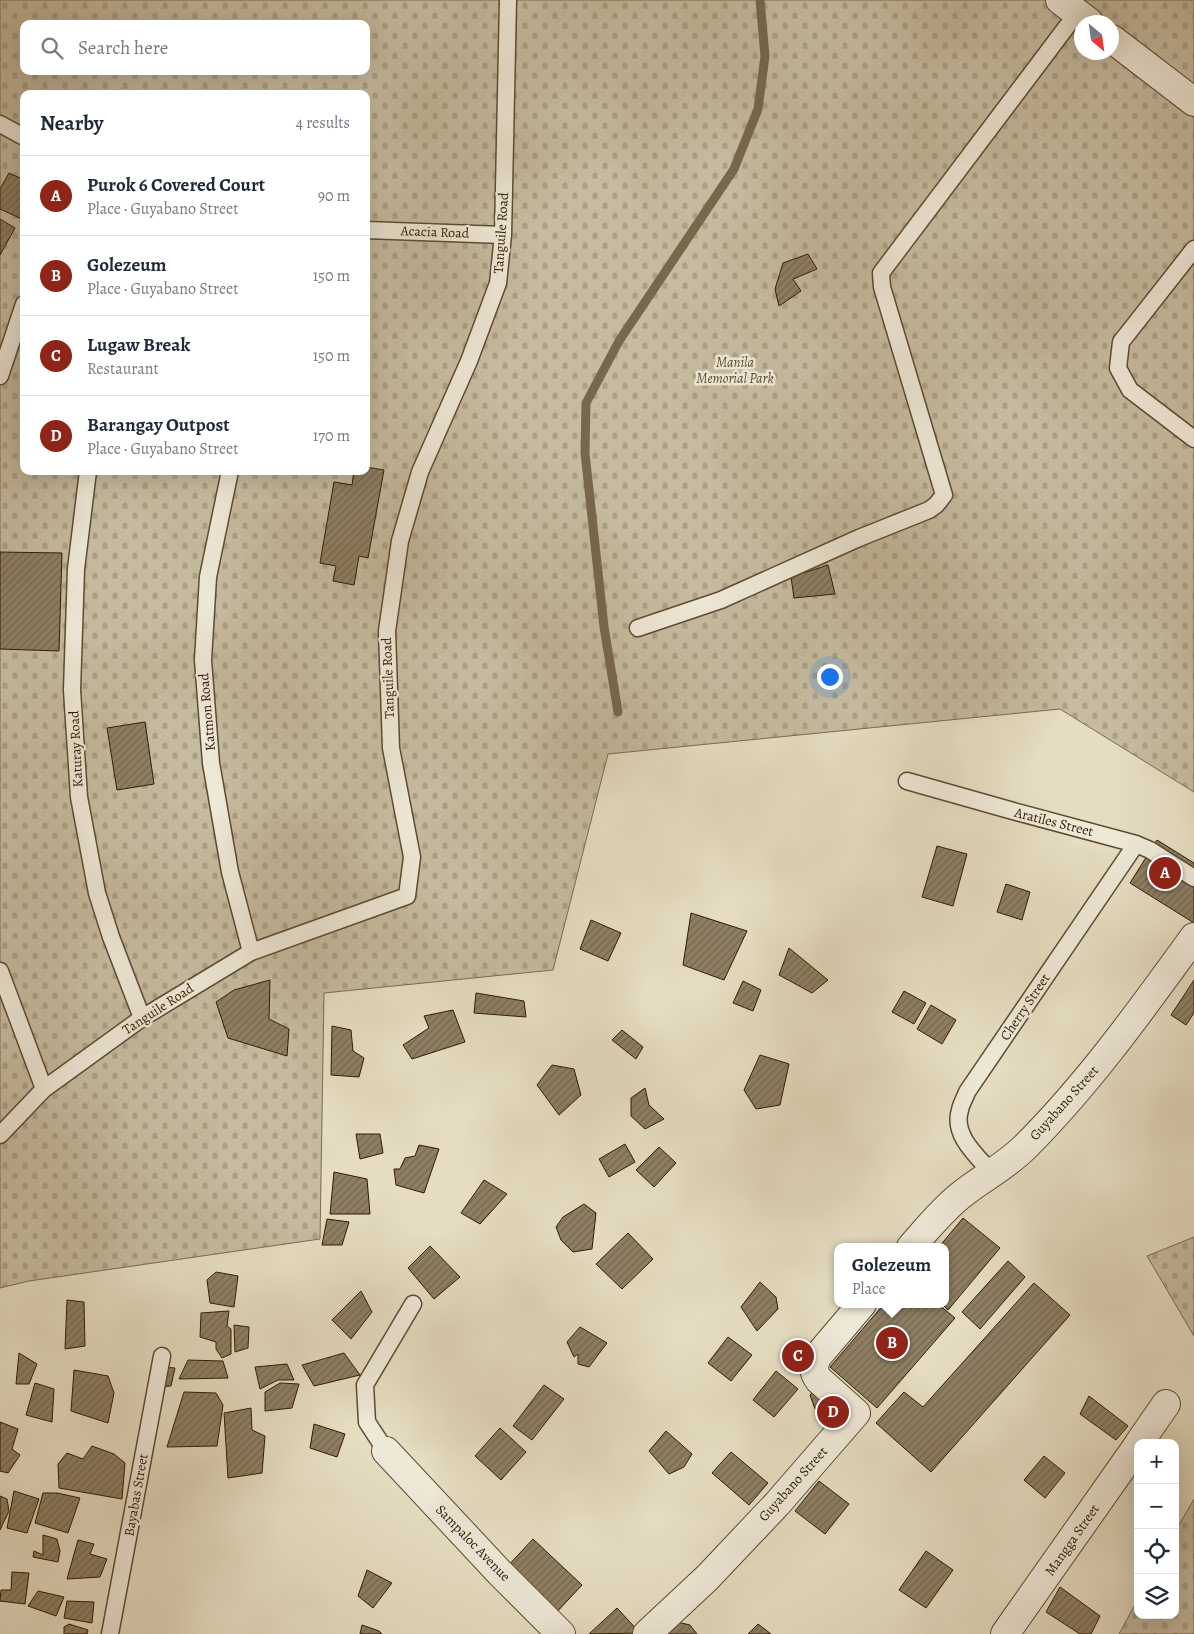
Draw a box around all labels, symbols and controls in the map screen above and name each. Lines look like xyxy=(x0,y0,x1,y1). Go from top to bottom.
north arrow xyxy=(1074,15,1119,60)
search box xyxy=(20,20,370,75)
icon: search xyxy=(38,34,66,62)
text: Search here xyxy=(78,35,168,61)
text: Nearby xyxy=(40,109,103,137)
text: 4 results xyxy=(296,112,350,134)
text: Purok 6 Covered Court xyxy=(87,172,265,198)
text: A xyxy=(51,185,61,207)
text: 90 m xyxy=(318,185,350,207)
street label: Tanguile Road xyxy=(489,191,513,274)
text: Place · Guyabano Street xyxy=(87,198,239,220)
street label: Acacia Road xyxy=(399,221,470,243)
text: Golezeum xyxy=(87,252,167,278)
text: B xyxy=(51,265,61,287)
text: 150 m xyxy=(313,265,350,287)
text: Place · Guyabano Street xyxy=(87,278,239,300)
text: Lugaw Break xyxy=(87,332,190,358)
text: C xyxy=(51,345,61,367)
text: 150 m xyxy=(313,345,350,367)
park label: Manila Memorial Park xyxy=(696,353,774,388)
text: Restaurant xyxy=(87,358,159,380)
text: Barangay Outpost xyxy=(87,412,230,438)
text: D xyxy=(50,425,62,447)
text: 170 m xyxy=(313,425,350,447)
text: Place · Guyabano Street xyxy=(87,438,239,460)
street label: Tanguile Road xyxy=(377,637,399,719)
your location xyxy=(817,664,843,690)
street label: Katmon Road xyxy=(194,672,220,752)
street label: Katuray Road xyxy=(64,710,88,788)
street label: Aratiles Street xyxy=(1012,803,1096,841)
pin: A xyxy=(1149,854,1181,892)
street label: Cherry Street xyxy=(996,970,1055,1044)
street label: Tanguile Road xyxy=(119,979,198,1039)
street label: Guyabano Street xyxy=(1025,1061,1103,1145)
popup xyxy=(834,1243,949,1308)
text: Golezeum xyxy=(852,1252,931,1278)
text: Place xyxy=(852,1278,886,1300)
pin: B xyxy=(876,1324,908,1362)
pin: C xyxy=(782,1337,814,1375)
pin: D xyxy=(817,1393,849,1431)
map controls xyxy=(1134,1439,1179,1619)
button: + xyxy=(1134,1439,1179,1484)
street label: Guyabano Street xyxy=(754,1442,832,1526)
street label: Bayabas Street xyxy=(119,1452,153,1538)
button: − xyxy=(1134,1484,1179,1529)
street label: Sampaloc Avenue xyxy=(431,1500,515,1586)
street label: Mangga Street xyxy=(1040,1500,1104,1580)
button: locate xyxy=(1134,1529,1179,1574)
button: layers xyxy=(1134,1574,1179,1619)

